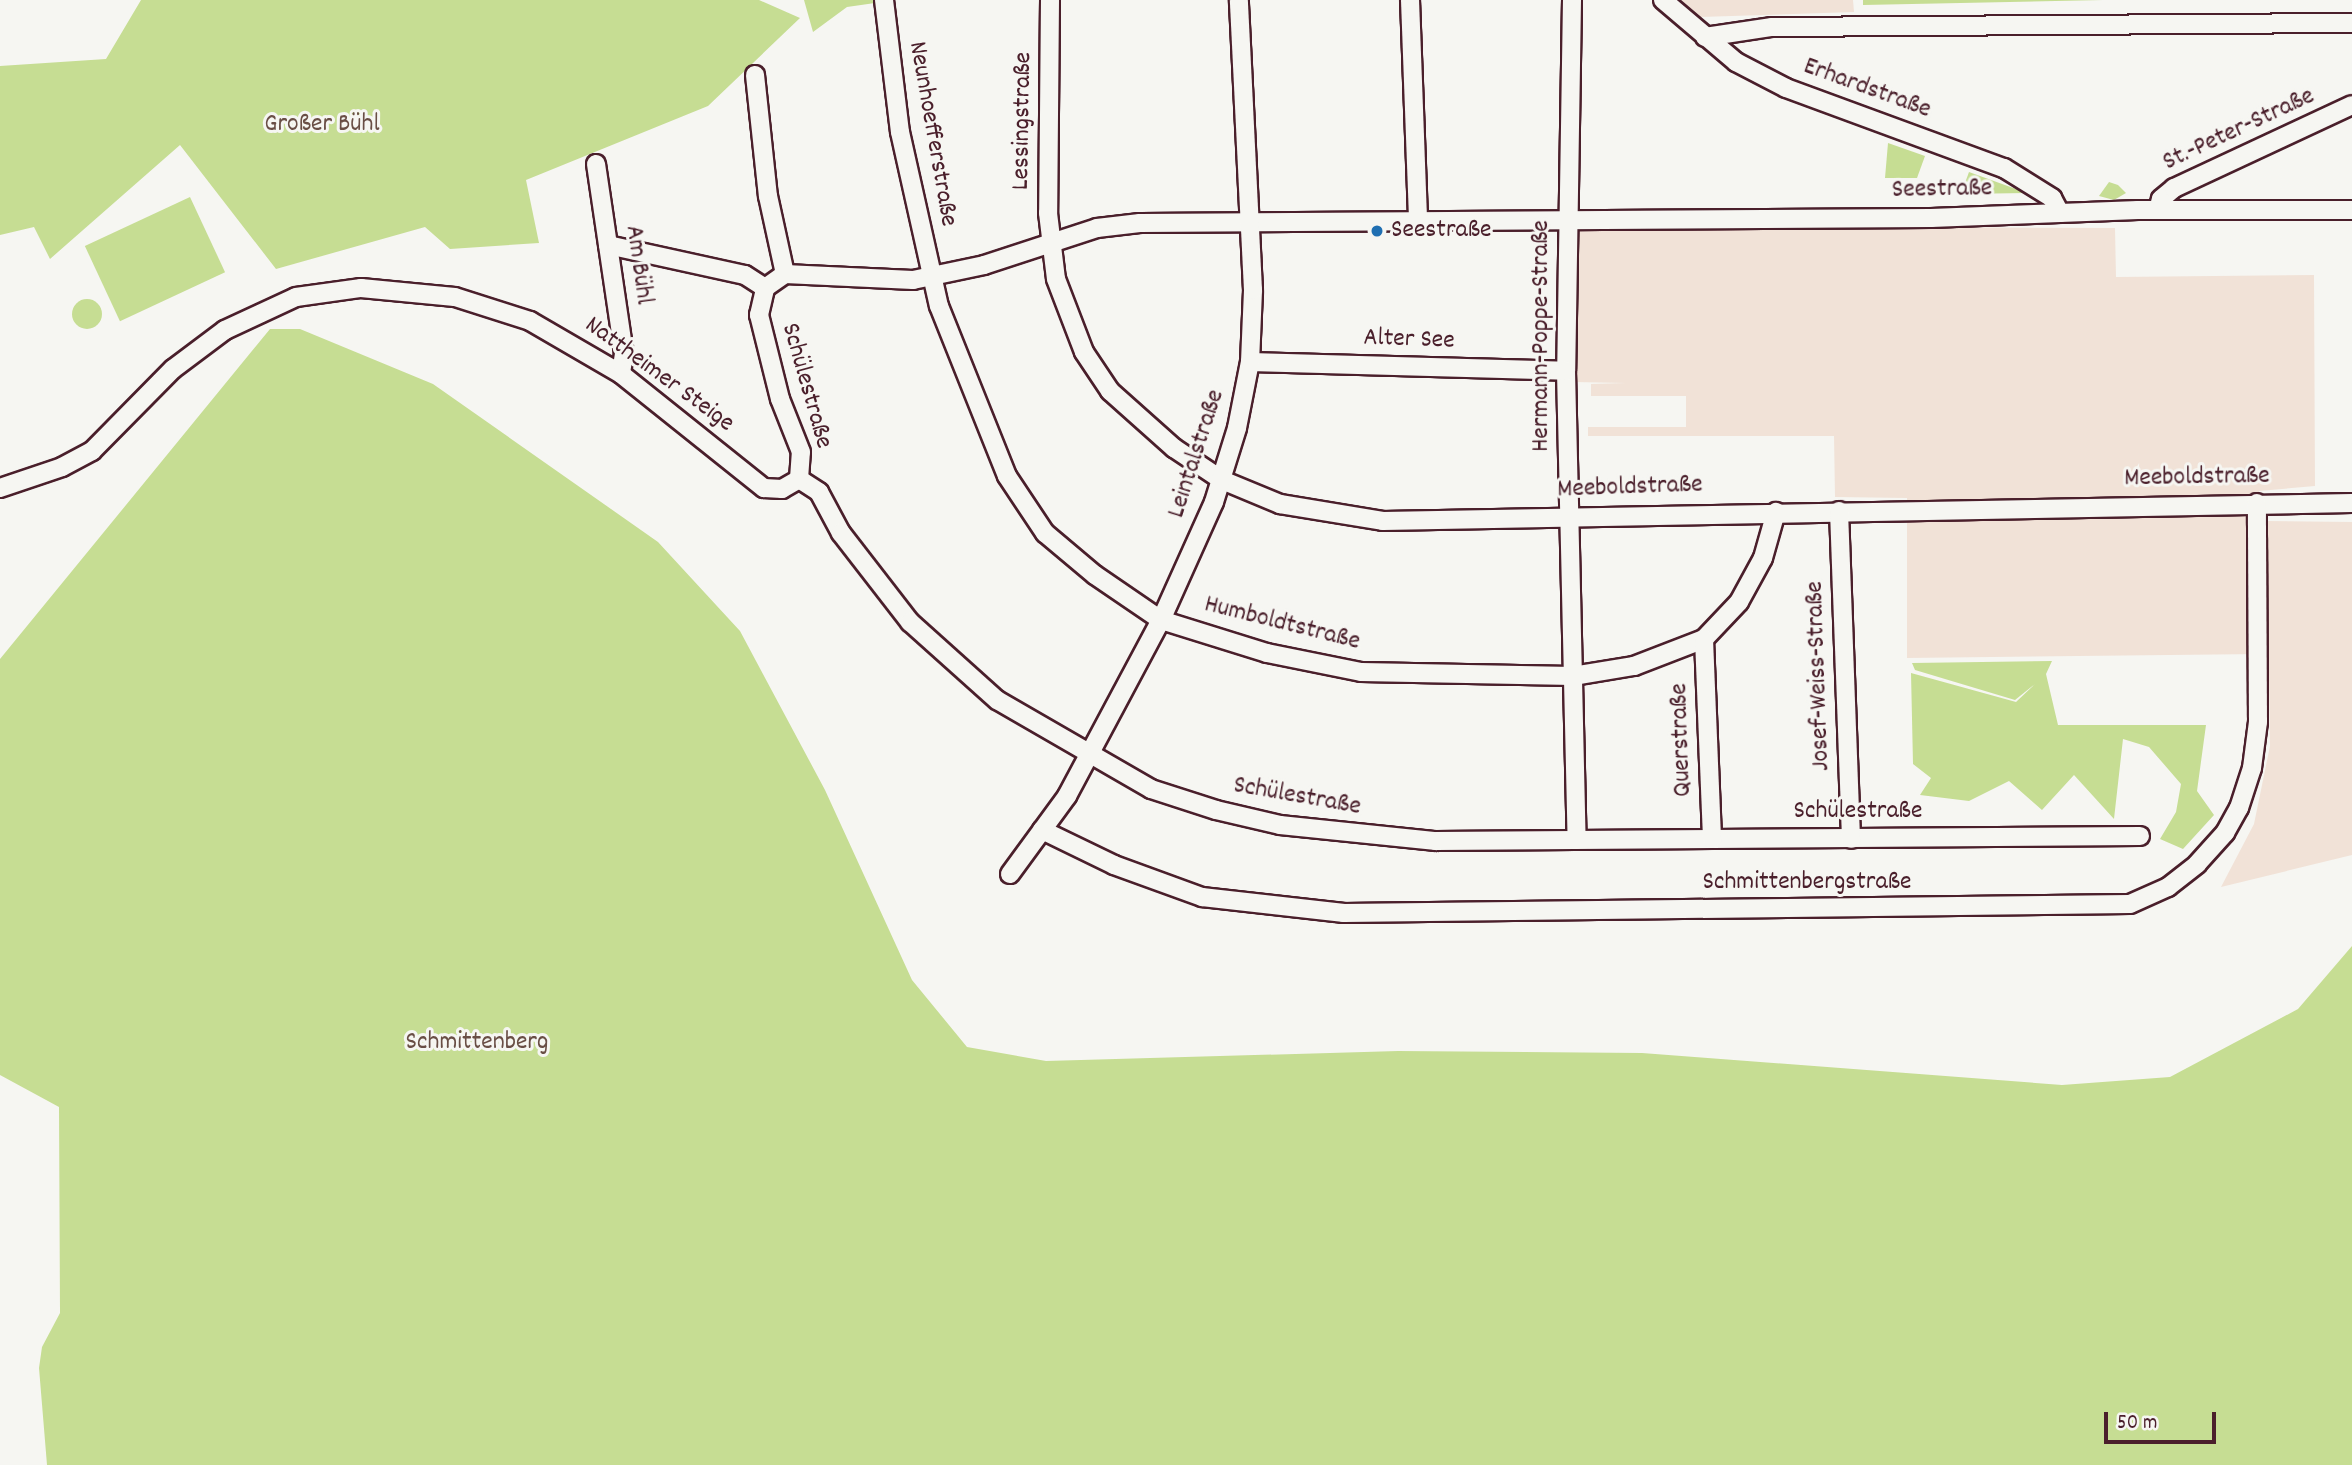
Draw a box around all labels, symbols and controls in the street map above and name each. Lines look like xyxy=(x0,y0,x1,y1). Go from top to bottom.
street label: Neunhoefferstraße xyxy=(900,39,964,229)
street label: Lessingstraße xyxy=(1006,52,1040,190)
street label: Erhardstraße xyxy=(1799,52,1935,126)
street label: St.-Peter-Straße xyxy=(2158,81,2320,179)
park label: Großer Bühl xyxy=(264,109,380,141)
street label: Seestraße xyxy=(1891,174,1993,206)
place label: Seestraße xyxy=(1391,215,1492,247)
street label: Hermann-Poppe-Straße xyxy=(1526,220,1558,452)
street label: Am Bühl xyxy=(617,223,659,307)
marker: Seestraße xyxy=(1369,223,1385,239)
street label: Nattheimer Steige xyxy=(578,310,740,440)
street label: Schülestraße xyxy=(773,320,839,452)
street label: Alter See xyxy=(1363,323,1455,357)
street label: Leintalstraße xyxy=(1162,386,1232,522)
street label: Meeboldstraße xyxy=(2124,461,2270,495)
street label: Meeboldstraße xyxy=(1557,470,1703,506)
street label: Josef-Weiss-Straße xyxy=(1800,580,1838,772)
street label: Humboldtstraße xyxy=(1201,590,1363,658)
street label: Querstraße xyxy=(1664,683,1700,797)
street label: Schülestraße xyxy=(1231,770,1363,824)
street label: Schülestraße xyxy=(1794,796,1922,828)
street label: Schmittenbergstraße xyxy=(1703,867,1911,899)
park label: Schmittenberg xyxy=(406,1027,548,1059)
scale bar xyxy=(2107,1398,2219,1442)
text: 50 m xyxy=(2117,1409,2157,1439)

